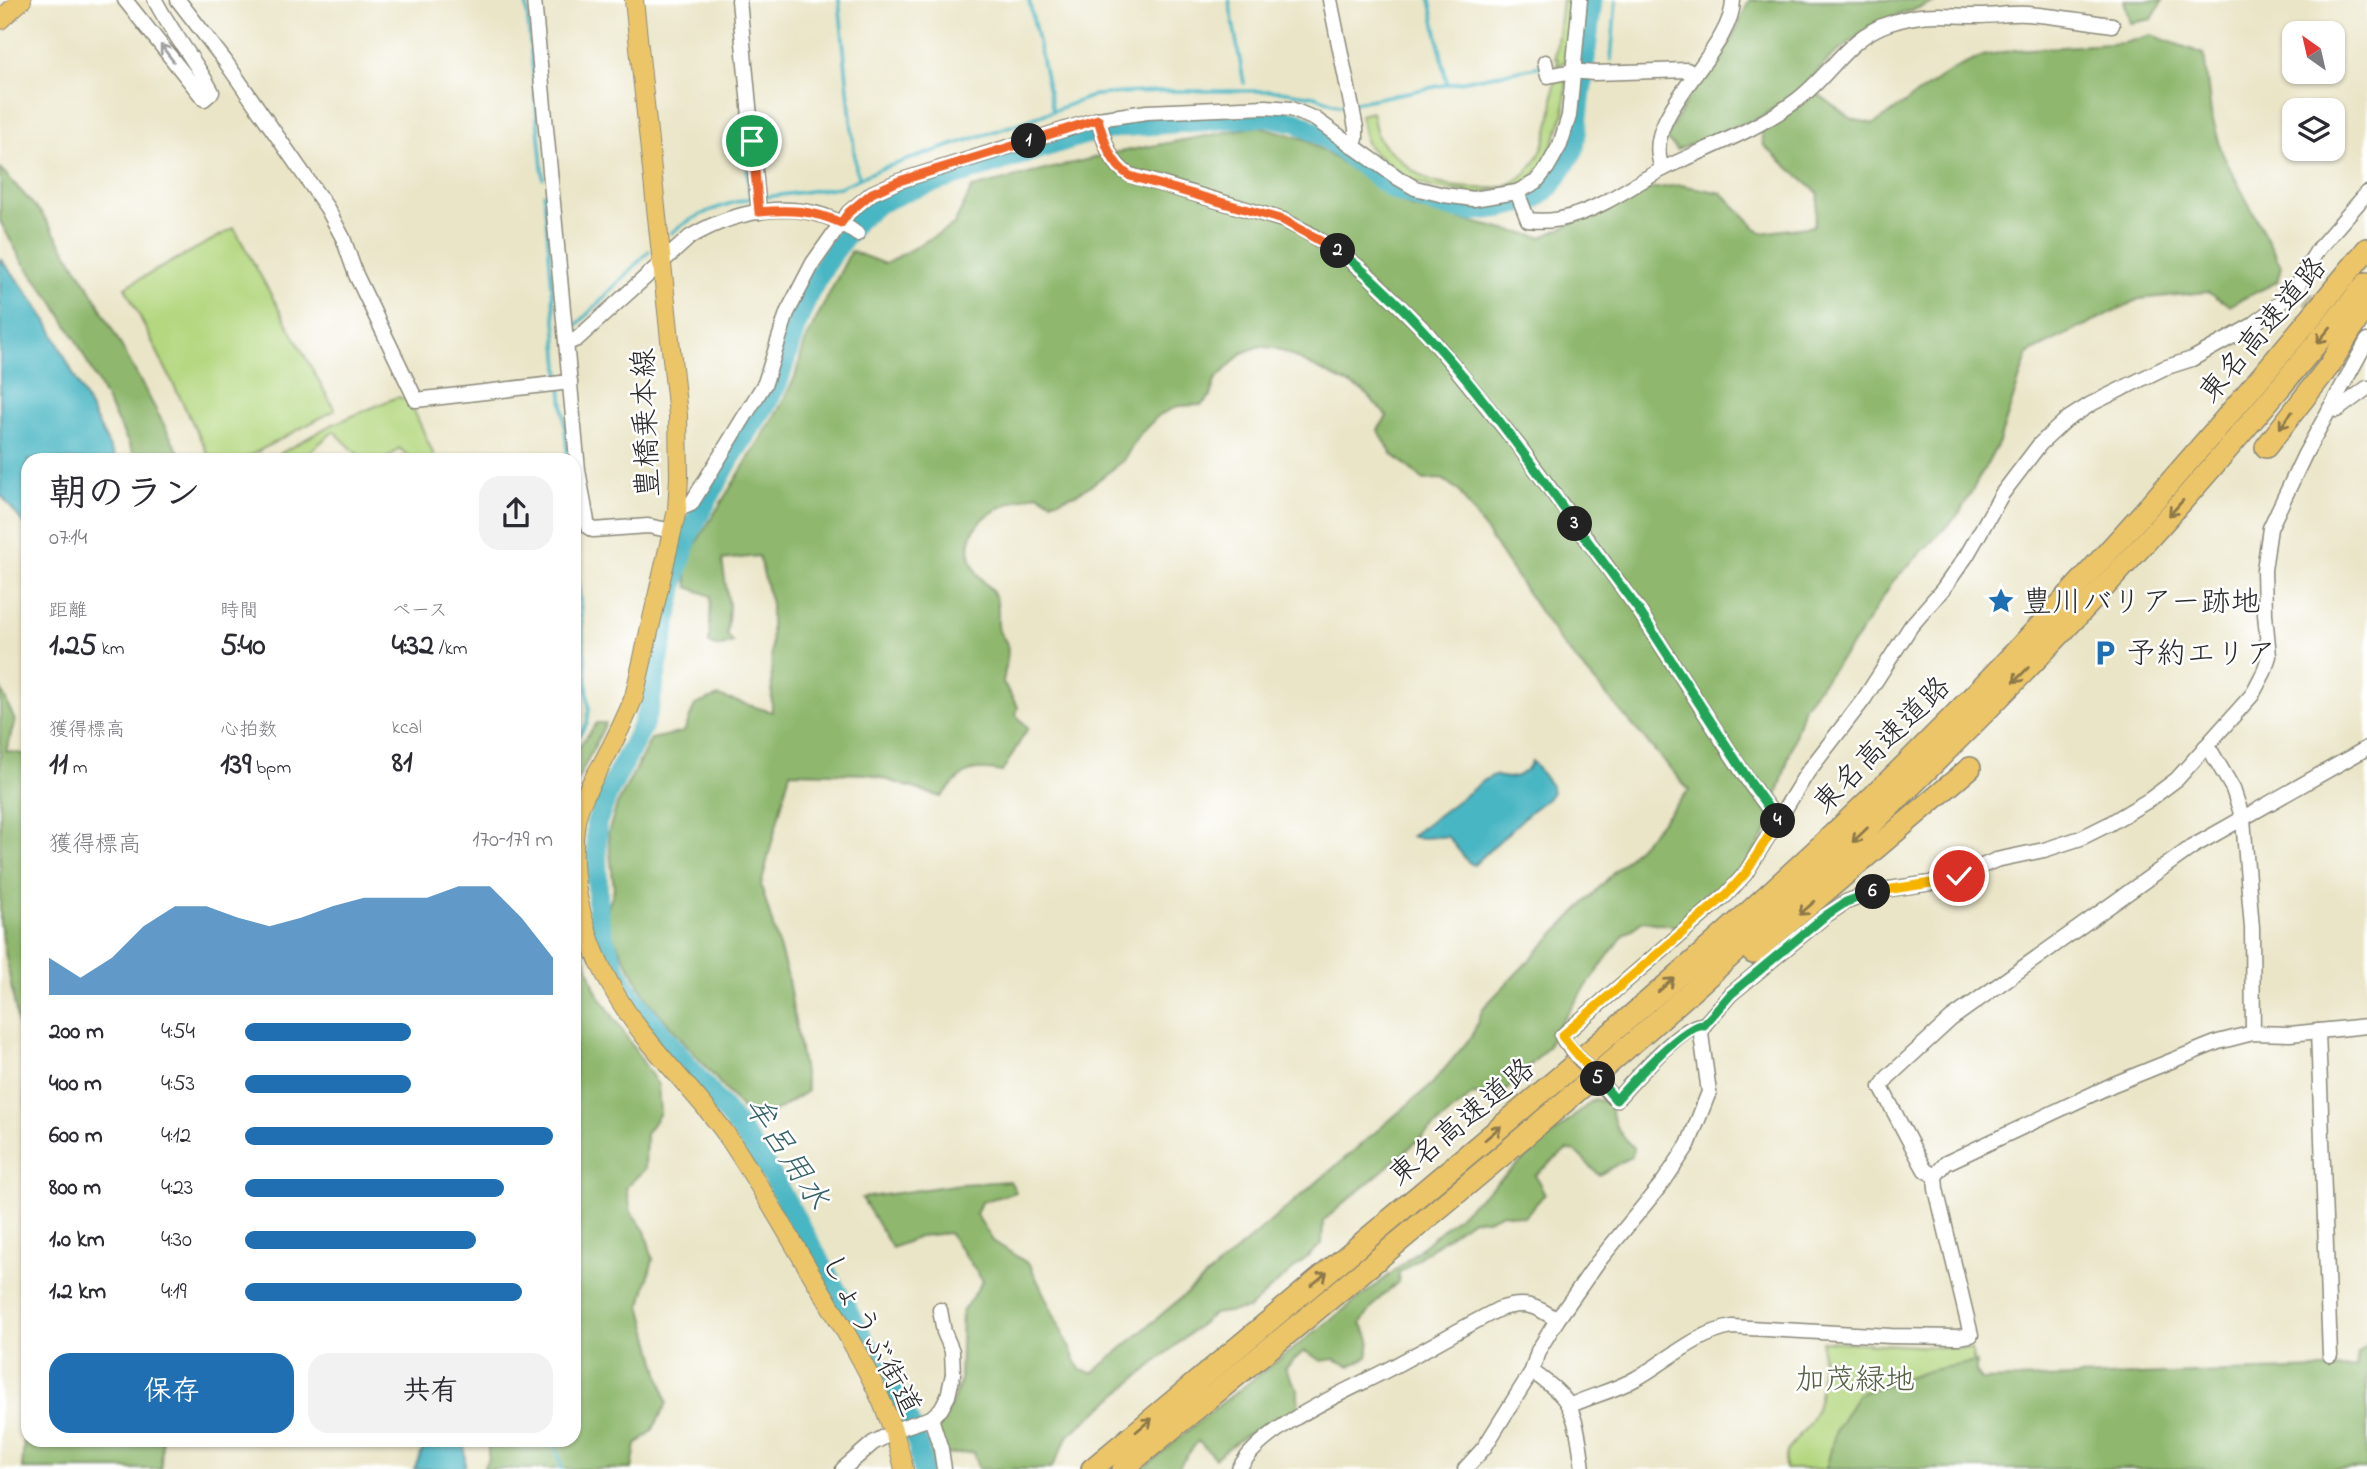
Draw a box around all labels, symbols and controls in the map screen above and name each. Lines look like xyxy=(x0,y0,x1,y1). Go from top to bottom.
north arrow xyxy=(2282,21,2345,84)
map controls xyxy=(2282,21,2345,161)
one-way arrow xyxy=(160,45,175,63)
button: layers xyxy=(2282,98,2345,161)
pin xyxy=(722,111,782,171)
icon: arrive xyxy=(733,122,771,160)
pin: 1 xyxy=(1012,124,1046,158)
text: 1 xyxy=(1025,127,1032,154)
pin: 2 xyxy=(1320,233,1356,268)
text: 2 xyxy=(1333,237,1342,264)
street label: 東名高速道路 xyxy=(2190,248,2339,414)
one-way arrow xyxy=(2316,326,2331,344)
street label: 豊橋乗本線 xyxy=(623,347,673,499)
one-way arrow xyxy=(2279,411,2294,429)
text: 朝のラン xyxy=(49,468,201,524)
button: share xyxy=(479,476,553,550)
one-way arrow xyxy=(2168,499,2184,517)
pin: 3 xyxy=(1558,506,1592,542)
text: 3 xyxy=(1571,510,1578,537)
text: 07:14 xyxy=(49,522,87,555)
place label: 豊川バリアー跡地 xyxy=(2022,582,2261,626)
place icon: 豊川バリアー跡地 xyxy=(1986,586,2016,616)
text: 距離 xyxy=(49,598,87,625)
text: 時間 xyxy=(220,598,258,625)
text: ペース xyxy=(392,598,448,625)
text: 1.25 xyxy=(49,625,97,669)
text: 5:40 xyxy=(220,625,265,669)
text: 4:32 xyxy=(392,625,434,669)
place label: 予約エリア xyxy=(2126,634,2276,678)
text: km xyxy=(97,636,125,663)
text: /km xyxy=(434,636,468,663)
parking icon: 予約エリア xyxy=(2090,638,2120,668)
one-way arrow xyxy=(2013,666,2030,683)
street label: 東名高速道路 xyxy=(1804,667,1962,825)
text: kcal xyxy=(392,715,422,742)
text: 獲得標高 xyxy=(49,717,125,744)
text: 心拍数 xyxy=(220,717,277,744)
text: 81 xyxy=(392,742,412,786)
text: 11 xyxy=(49,744,68,788)
text: 139 xyxy=(220,744,251,788)
text: m xyxy=(68,755,88,782)
text: bpm xyxy=(251,755,291,782)
pin: 4 xyxy=(1760,804,1796,838)
text: 4 xyxy=(1774,807,1781,834)
text: 170–179 m xyxy=(472,824,553,857)
one-way arrow xyxy=(1851,827,1868,844)
text: 獲得標高 xyxy=(49,829,141,862)
pin xyxy=(1929,846,1989,906)
icon: check xyxy=(1940,857,1978,895)
pin: 6 xyxy=(1856,874,1890,910)
text: 6 xyxy=(1868,878,1877,905)
one-way arrow xyxy=(1798,900,1816,916)
one-way arrow xyxy=(1656,977,1674,993)
text: 200 m xyxy=(49,1016,104,1049)
text: 4:54 xyxy=(161,1016,195,1049)
street label: 東名高速道路 xyxy=(1380,1049,1546,1198)
pin: 5 xyxy=(1580,1062,1616,1096)
text: 5 xyxy=(1592,1065,1603,1092)
text: 400 m xyxy=(49,1068,102,1101)
text: 4:53 xyxy=(161,1068,195,1101)
water label: 牟呂用水 xyxy=(730,1087,840,1220)
text: 600 m xyxy=(49,1120,103,1153)
text: 4:12 xyxy=(161,1120,191,1153)
one-way arrow xyxy=(1484,1125,1502,1141)
text: 800 m xyxy=(49,1172,101,1205)
text: 4:23 xyxy=(161,1172,193,1205)
text: 1.0 km xyxy=(49,1224,105,1257)
text: 4:30 xyxy=(161,1224,192,1257)
street label: しょうぶ街道 xyxy=(808,1246,931,1425)
one-way arrow xyxy=(1309,1271,1327,1287)
text: 1.2 km xyxy=(49,1276,106,1309)
text: 4:19 xyxy=(161,1276,187,1309)
button: 保存 xyxy=(49,1353,294,1433)
button: 共有 xyxy=(308,1353,553,1433)
park label: 加茂緑地 xyxy=(1795,1360,1915,1404)
one-way arrow xyxy=(1135,1417,1153,1433)

